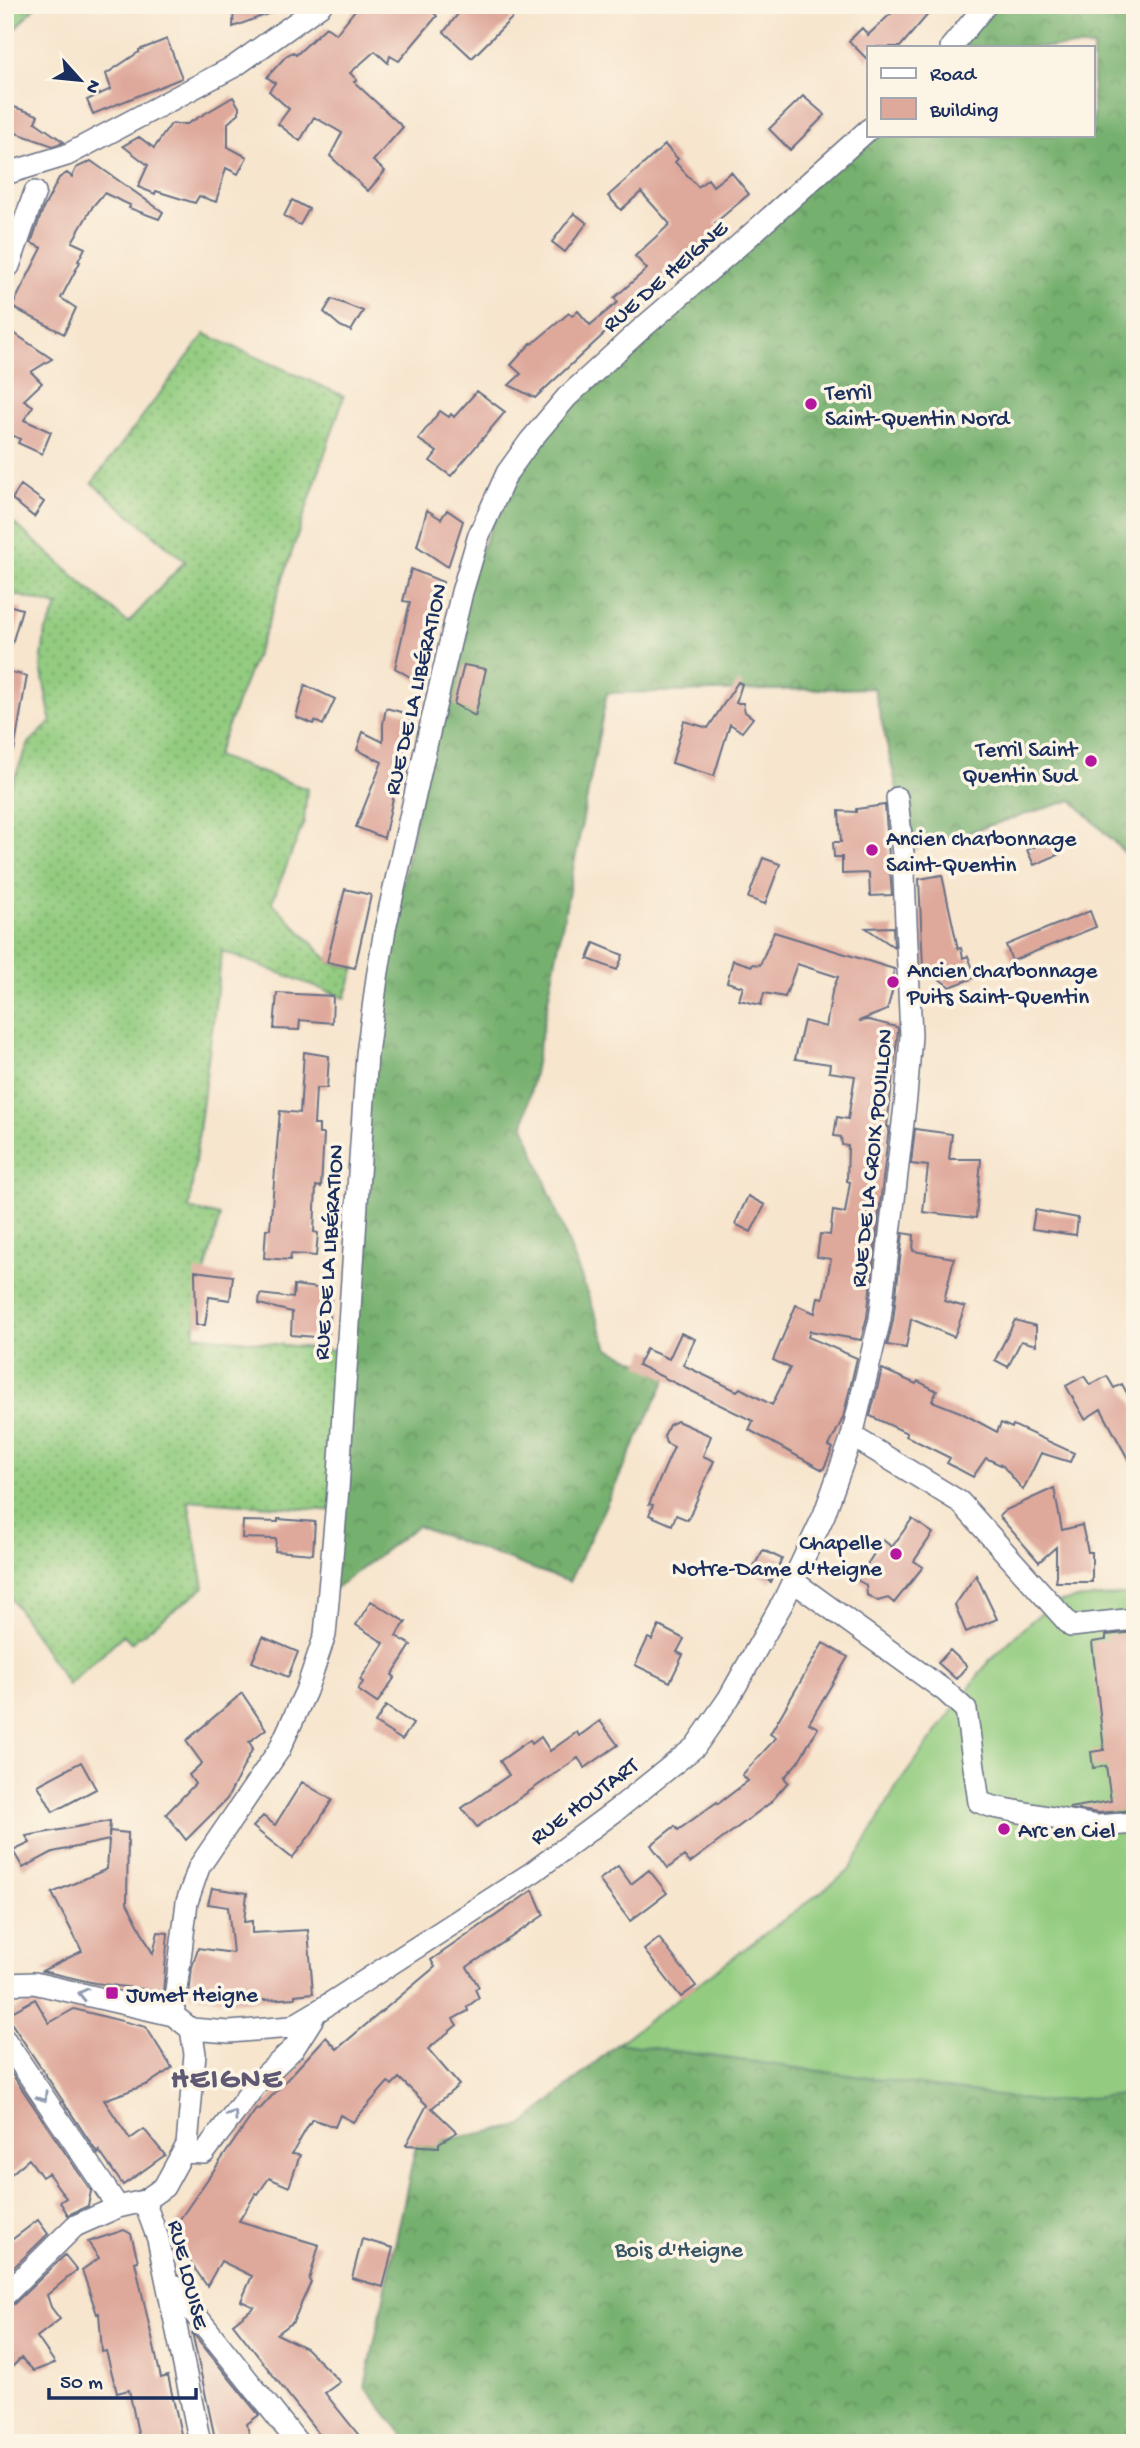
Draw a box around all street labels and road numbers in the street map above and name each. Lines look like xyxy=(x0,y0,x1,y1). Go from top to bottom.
street label: RUE DE HEIGNE xyxy=(598,215,736,339)
street label: RUE DE LA LIBÉRATION xyxy=(380,581,455,798)
street label: RUE DE LA CROIX POUILLON xyxy=(846,1028,900,1289)
street label: RUE DE LA LIBÉRATION xyxy=(309,1143,351,1361)
street label: RUE HOUTART xyxy=(526,1753,646,1852)
street label: RUE LOUISE xyxy=(160,2218,214,2334)

